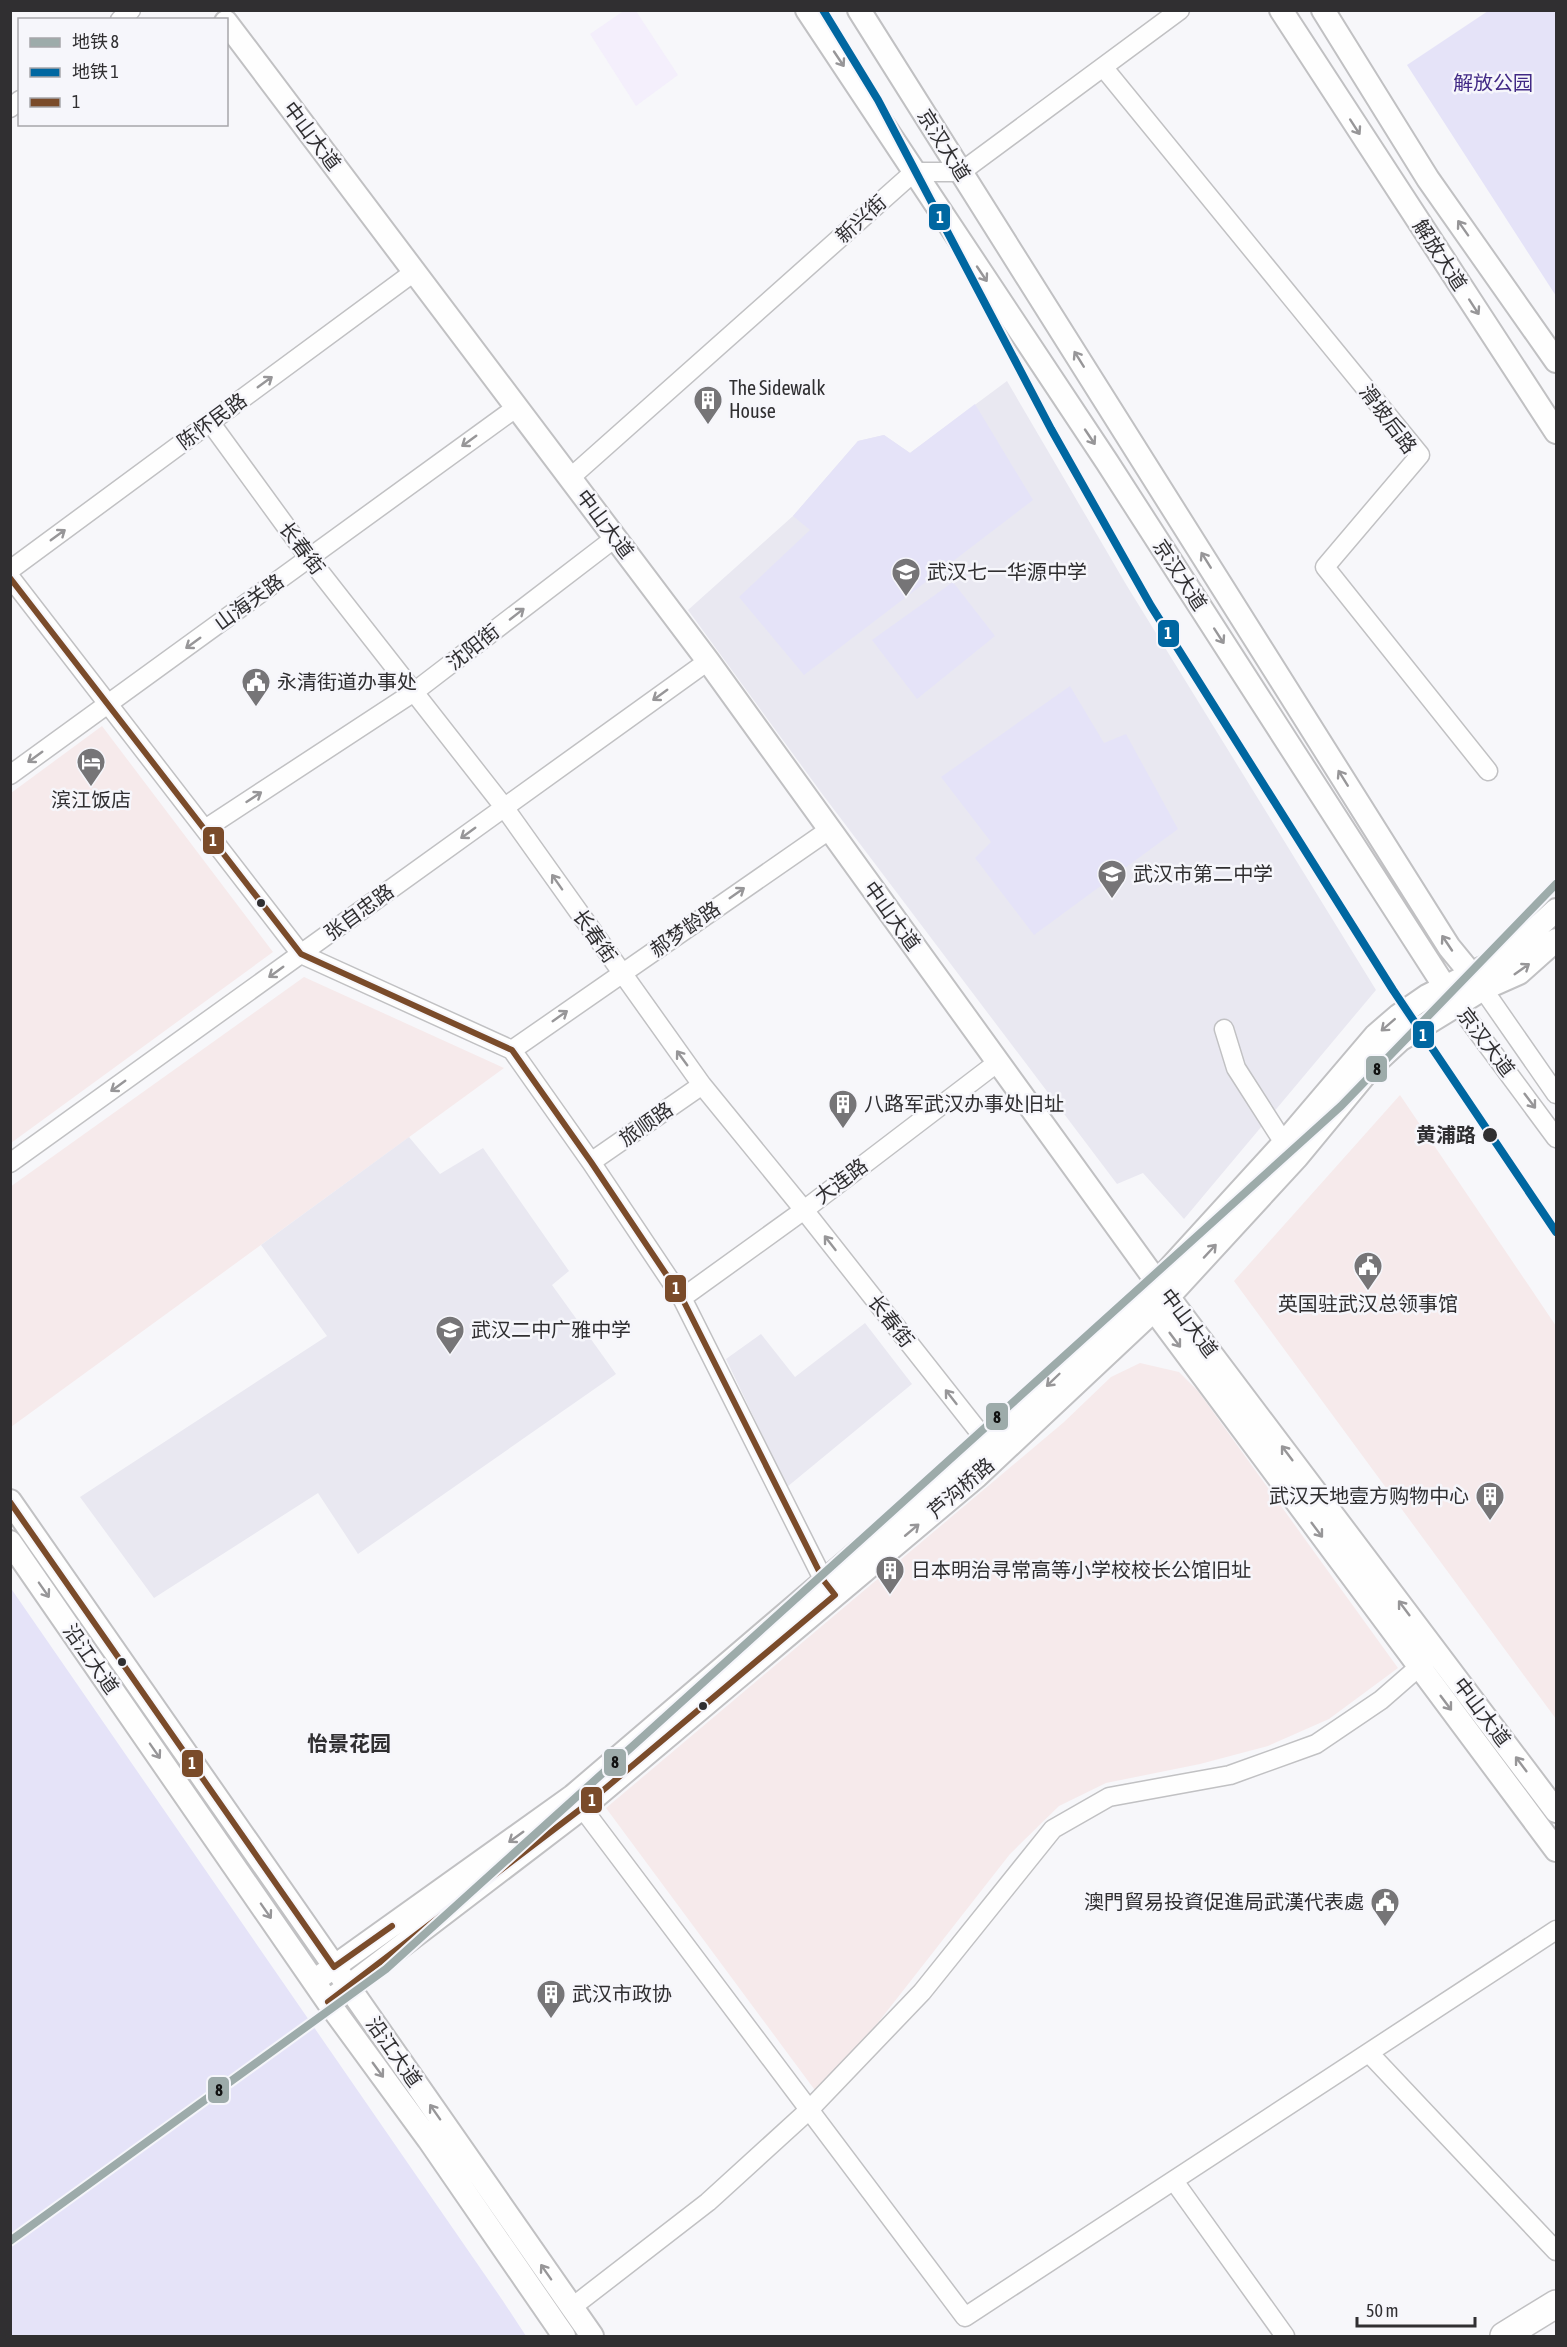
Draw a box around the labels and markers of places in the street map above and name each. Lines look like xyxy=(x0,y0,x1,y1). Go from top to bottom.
place label: The Sidewalk House xyxy=(729,376,826,422)
building icon: The Sidewalk House xyxy=(692,384,724,426)
school or university icon: 武汉七一华源中学 xyxy=(890,556,922,598)
place label: 武汉七一华源中学 xyxy=(927,560,1087,583)
public building icon: 永清街道办事处 xyxy=(240,666,272,708)
place label: 永清街道办事处 xyxy=(277,670,417,693)
hotel icon: 滨江饭店 xyxy=(75,746,107,788)
place label: 滨江饭店 xyxy=(51,788,131,811)
school or university icon: 武汉市第二中学 xyxy=(1096,858,1128,900)
place label: 武汉市第二中学 xyxy=(1133,862,1273,885)
unlabelled marker xyxy=(255,897,267,909)
building icon: 八路军武汉办事处旧址 xyxy=(827,1088,859,1130)
place label: 八路军武汉办事处旧址 xyxy=(864,1092,1064,1115)
place label: 黄浦路 xyxy=(1416,1123,1476,1146)
marker: 黄浦路 xyxy=(1481,1126,1499,1144)
public building icon: 英国驻武汉总领事馆 xyxy=(1352,1250,1384,1292)
place label: 英国驻武汉总领事馆 xyxy=(1278,1292,1458,1315)
school or university icon: 武汉二中广雅中学 xyxy=(434,1314,466,1356)
place label: 武汉二中广雅中学 xyxy=(471,1318,631,1341)
building icon: 武汉天地壹方购物中心 xyxy=(1474,1480,1506,1522)
place label: 武汉天地壹方购物中心 xyxy=(1269,1484,1469,1507)
building icon: 日本明治寻常高等小学校校长公馆旧址 xyxy=(874,1554,906,1596)
place label: 日本明治寻常高等小学校校长公馆旧址 xyxy=(911,1558,1251,1581)
unlabelled marker xyxy=(116,1656,128,1668)
unlabelled marker xyxy=(697,1700,709,1712)
public building icon: 澳門貿易投資促進局武漢代表處 xyxy=(1369,1886,1401,1928)
place label: 澳門貿易投資促進局武漢代表處 xyxy=(1084,1890,1364,1913)
building icon: 武汉市政协 xyxy=(535,1978,567,2020)
place label: 武汉市政协 xyxy=(572,1982,672,2005)

